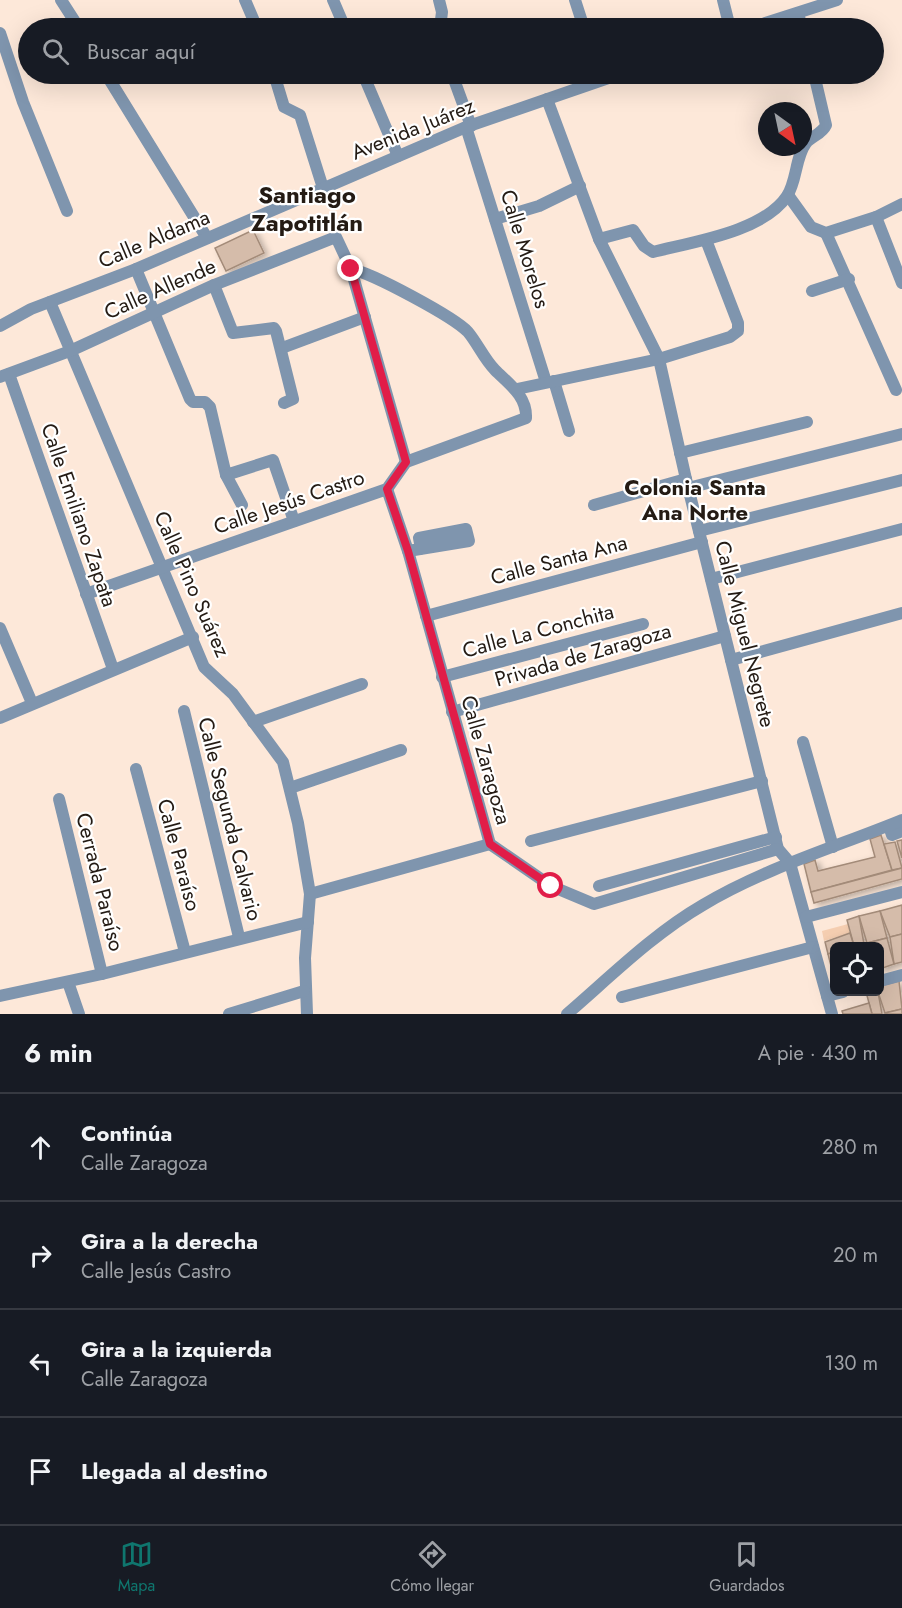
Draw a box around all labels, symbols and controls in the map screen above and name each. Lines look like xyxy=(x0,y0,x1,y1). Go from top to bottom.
search box xyxy=(18,18,884,84)
icon: search xyxy=(39,35,72,68)
text: Buscar aquí xyxy=(87,35,195,67)
street label: Avenida Juárez xyxy=(347,90,480,167)
north arrow xyxy=(758,102,812,156)
district label: Santiago Zapotitlán xyxy=(251,177,363,240)
street label: Calle Morelos xyxy=(493,186,557,312)
street label: Calle Aldama xyxy=(94,202,214,276)
street label: Calle Allende xyxy=(99,251,221,327)
route end xyxy=(337,255,363,281)
street label: Calle Emiliano Zapata xyxy=(33,419,125,611)
street label: Calle Jesús Castro xyxy=(210,462,368,542)
district label: Colonia Santa Ana Norte xyxy=(624,471,766,528)
street label: Calle Pino Suárez xyxy=(146,506,238,662)
street label: Calle Santa Ana xyxy=(487,527,631,593)
street label: Calle Miguel Negrete xyxy=(707,538,783,731)
street label: Calle La Conchita xyxy=(459,596,617,666)
street label: Privada de Zaragoza xyxy=(491,615,675,695)
street label: Calle Zaragoza xyxy=(453,692,519,828)
street label: Calle Segunda Calvario xyxy=(190,714,270,924)
street label: Calle Paraíso xyxy=(150,796,208,914)
street label: Cerrada Paraíso xyxy=(68,810,132,954)
route start xyxy=(537,872,563,898)
map controls xyxy=(830,942,884,996)
button: locate xyxy=(830,942,884,996)
text: 6 min xyxy=(24,1034,93,1072)
text: A pie · 430 m xyxy=(758,1039,878,1068)
text: Continúa xyxy=(81,1117,172,1149)
icon: ahead xyxy=(24,1131,57,1164)
text: 280 m xyxy=(822,1133,878,1162)
text: Calle Zaragoza xyxy=(81,1149,208,1178)
text: Gira a la derecha xyxy=(81,1225,258,1257)
icon: right xyxy=(24,1239,57,1272)
text: 20 m xyxy=(833,1241,878,1270)
text: Calle Jesús Castro xyxy=(81,1257,231,1286)
text: Gira a la izquierda xyxy=(81,1333,272,1365)
icon: left xyxy=(24,1347,57,1380)
text: 130 m xyxy=(824,1349,878,1378)
text: Calle Zaragoza xyxy=(81,1365,208,1394)
icon: arrive xyxy=(24,1455,57,1488)
text: Llegada al destino xyxy=(81,1455,268,1487)
tab: Mapa xyxy=(118,1538,155,1597)
tab: Cómo llegar xyxy=(390,1538,474,1597)
tab: Guardados xyxy=(709,1538,784,1597)

